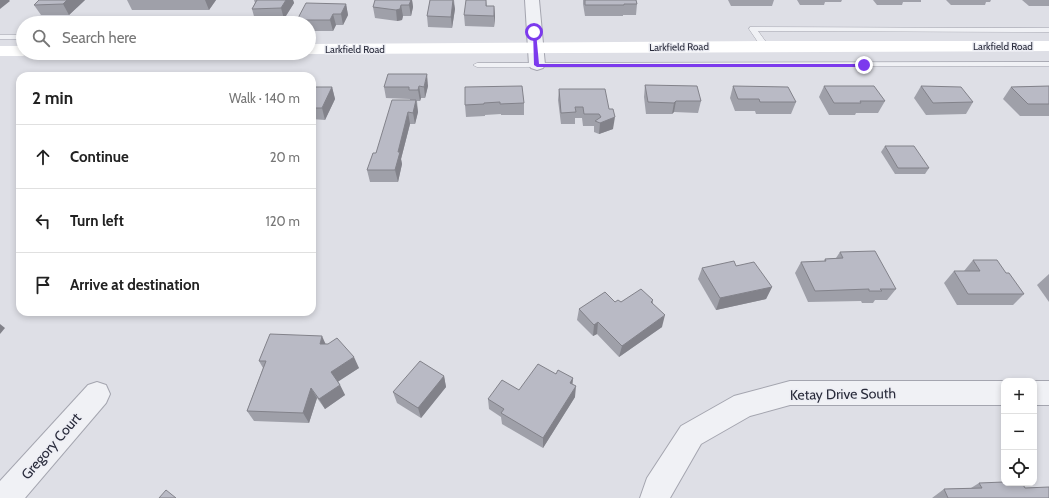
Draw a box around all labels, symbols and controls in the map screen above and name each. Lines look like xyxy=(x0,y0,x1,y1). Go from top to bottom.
search box xyxy=(16,16,316,60)
route start xyxy=(525,23,543,41)
icon: search xyxy=(30,27,52,49)
text: Search here xyxy=(62,29,137,47)
street label: Larkfield Road xyxy=(649,40,709,54)
street label: Larkfield Road xyxy=(973,40,1033,53)
street label: Larkfield Road xyxy=(325,43,385,56)
route end xyxy=(855,56,873,74)
text: 2 min xyxy=(32,88,73,108)
text: Walk · 140 m xyxy=(229,90,300,106)
icon: ahead xyxy=(32,146,54,168)
text: Continue xyxy=(70,148,129,166)
text: 20 m xyxy=(270,149,300,165)
icon: left xyxy=(32,210,54,232)
text: Turn left xyxy=(70,212,124,230)
text: 120 m xyxy=(266,213,300,229)
icon: arrive xyxy=(32,274,54,296)
text: Arrive at destination xyxy=(70,276,200,294)
map controls xyxy=(1001,378,1037,486)
button: + xyxy=(1001,378,1037,414)
street label: Ketay Drive South xyxy=(790,384,896,404)
street label: Gregory Court xyxy=(17,409,85,483)
button: − xyxy=(1001,414,1037,450)
button: locate xyxy=(1001,450,1037,486)

